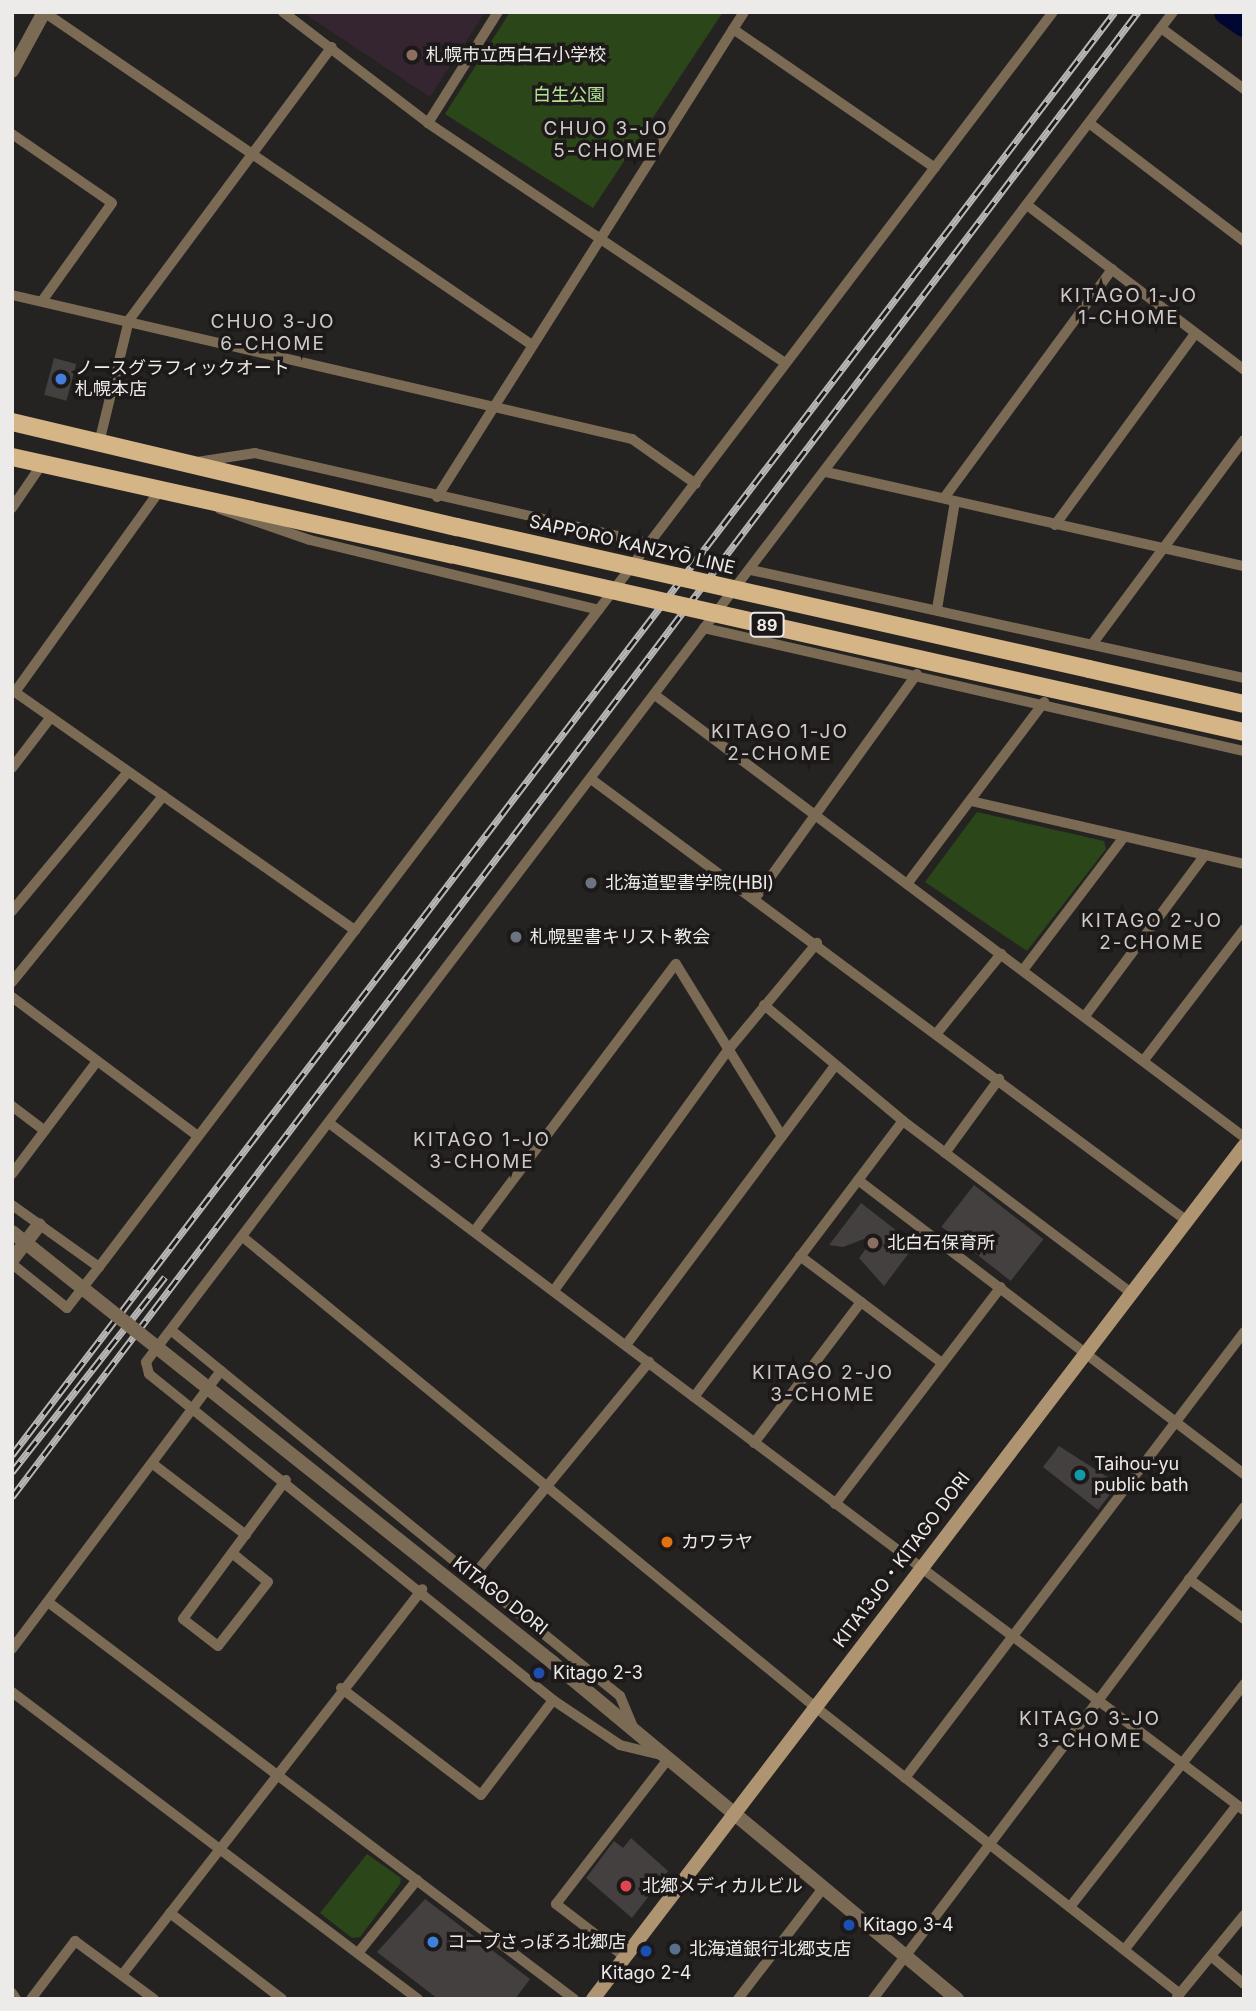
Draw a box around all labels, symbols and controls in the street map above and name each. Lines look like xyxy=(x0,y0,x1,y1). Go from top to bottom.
place label: 札幌市立西白石小学校 xyxy=(426,44,606,66)
marker: 札幌市立西白石小学校 xyxy=(404,47,420,63)
park label: 白生公園 xyxy=(533,84,605,106)
district label: CHUO 3-JO 5-CHOME xyxy=(545,118,667,162)
district label: KITAGO 1-JO 1-CHOME xyxy=(1061,285,1197,329)
district label: CHUO 3-JO 6-CHOME xyxy=(212,311,334,355)
place label: ノースグラフィックオート 札幌本店 xyxy=(75,358,291,400)
marker: ノースグラフィックオート 札幌本店 xyxy=(53,371,69,387)
street label: SAPPORO KANZYŌ LINE xyxy=(527,511,737,579)
road number: 89 xyxy=(750,612,784,638)
district label: KITAGO 1-JO 2-CHOME xyxy=(712,721,848,765)
place label: 北海道聖書学院(HBI) xyxy=(605,872,774,894)
marker: 北海道聖書学院(HBI) xyxy=(583,875,599,891)
district label: KITAGO 2-JO 2-CHOME xyxy=(1082,910,1222,954)
place label: 札幌聖書キリスト教会 xyxy=(530,926,710,948)
marker: 札幌聖書キリスト教会 xyxy=(508,929,524,945)
district label: KITAGO 1-JO 3-CHOME xyxy=(414,1129,550,1173)
place label: 北白石保育所 xyxy=(887,1232,995,1254)
marker: 北白石保育所 xyxy=(865,1235,881,1251)
district label: KITAGO 2-JO 3-CHOME xyxy=(753,1362,893,1406)
place label: Taihou-yu public bath xyxy=(1094,1454,1189,1496)
marker: Taihou-yu public bath xyxy=(1072,1467,1088,1483)
street label: KITA13JO・KITAGO DORI xyxy=(829,1468,975,1652)
place label: カワラヤ xyxy=(681,1531,753,1553)
marker: カワラヤ xyxy=(659,1534,675,1550)
street label: KITAGO DORI xyxy=(448,1552,552,1640)
place label: Kitago 2-3 xyxy=(553,1662,643,1684)
marker: Kitago 2-3 xyxy=(531,1665,547,1681)
district label: KITAGO 3-JO 3-CHOME xyxy=(1020,1708,1160,1752)
place label: 北郷メディカルビル xyxy=(642,1875,804,1897)
marker: 北郷メディカルビル xyxy=(616,1876,636,1896)
place label: Kitago 3-4 xyxy=(863,1914,954,1936)
marker: Kitago 3-4 xyxy=(841,1917,857,1933)
place label: コープさっぽろ北郷店 xyxy=(447,1931,627,1953)
marker: コープさっぽろ北郷店 xyxy=(425,1934,441,1950)
place label: 北海道銀行北郷支店 xyxy=(689,1938,851,1960)
marker: 北海道銀行北郷支店 xyxy=(667,1941,683,1957)
marker: Kitago 2-4 xyxy=(638,1943,654,1959)
place label: Kitago 2-4 xyxy=(601,1962,691,1984)

